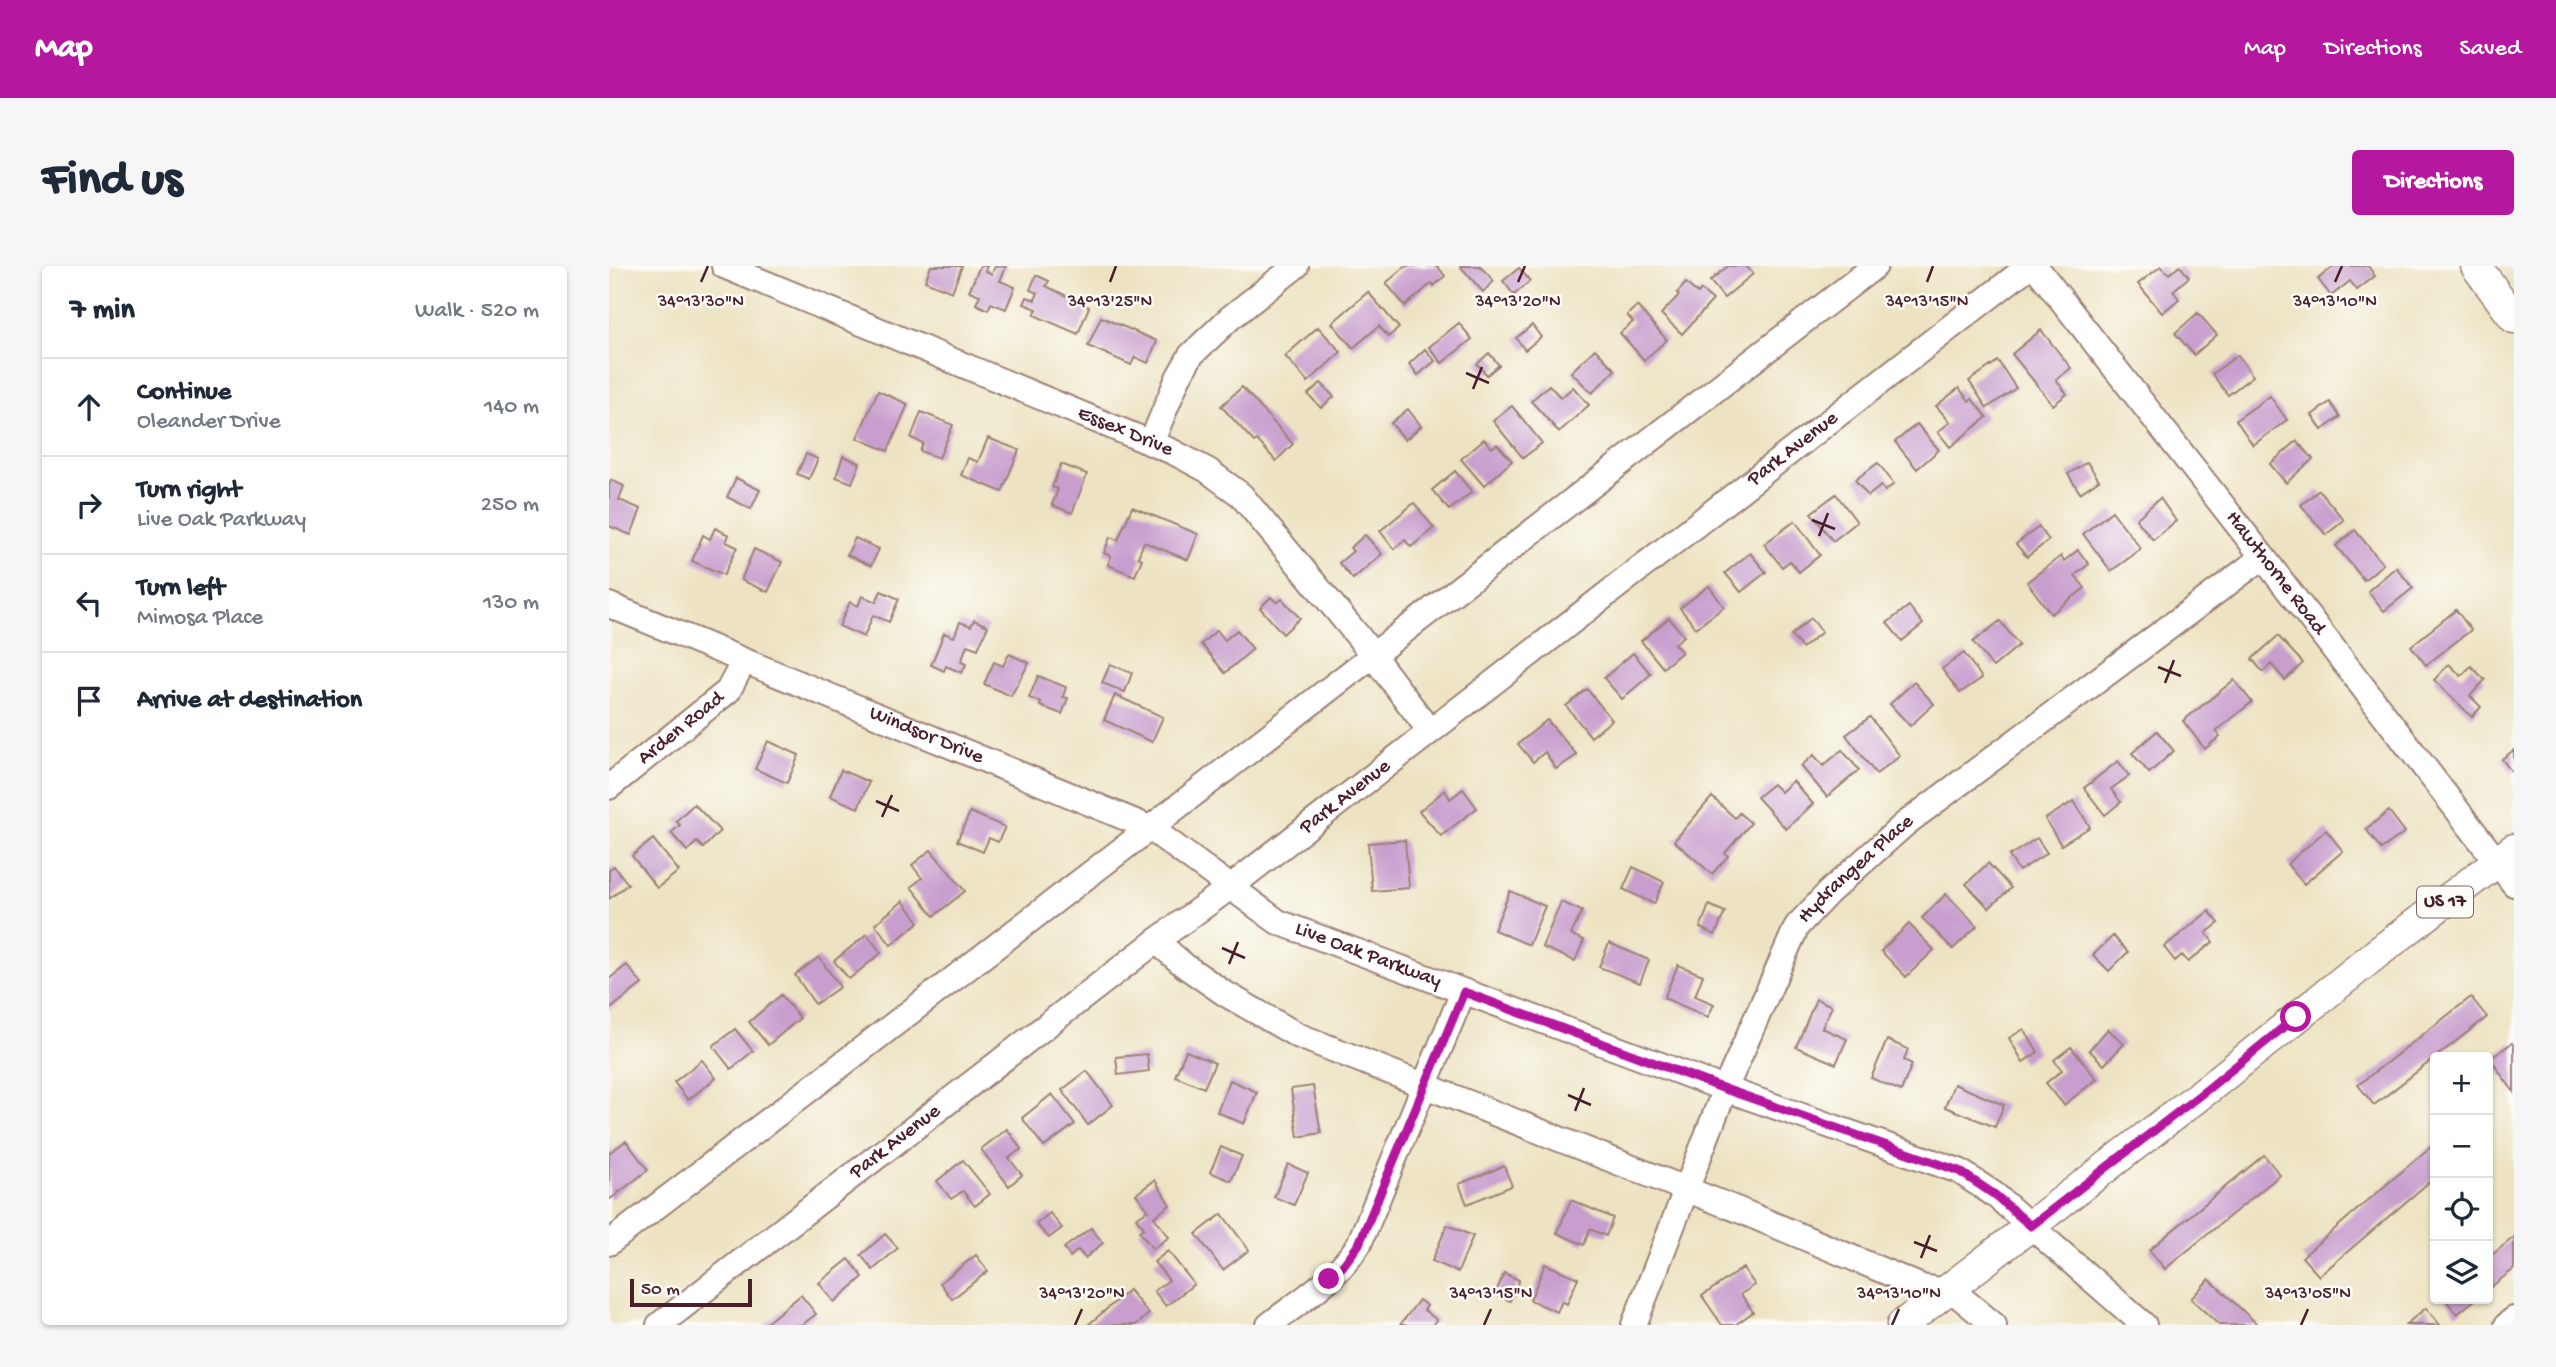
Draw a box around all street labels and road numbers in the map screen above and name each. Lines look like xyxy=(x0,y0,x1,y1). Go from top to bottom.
street label: Essex Drive xyxy=(1073,401,1178,463)
street label: Park Avenue xyxy=(1742,405,1845,493)
street label: Hawthorne Road xyxy=(2219,506,2332,642)
street label: Arden Road xyxy=(633,685,731,771)
street label: Windsor Drive xyxy=(865,701,988,771)
street label: Park Avenue xyxy=(1294,754,1397,841)
street label: Hydrangea Place xyxy=(1793,809,1920,929)
road number: US 17 xyxy=(2417,887,2473,918)
street label: Live Oak Parkway xyxy=(1291,917,1445,994)
street label: Park Avenue xyxy=(844,1099,947,1186)

